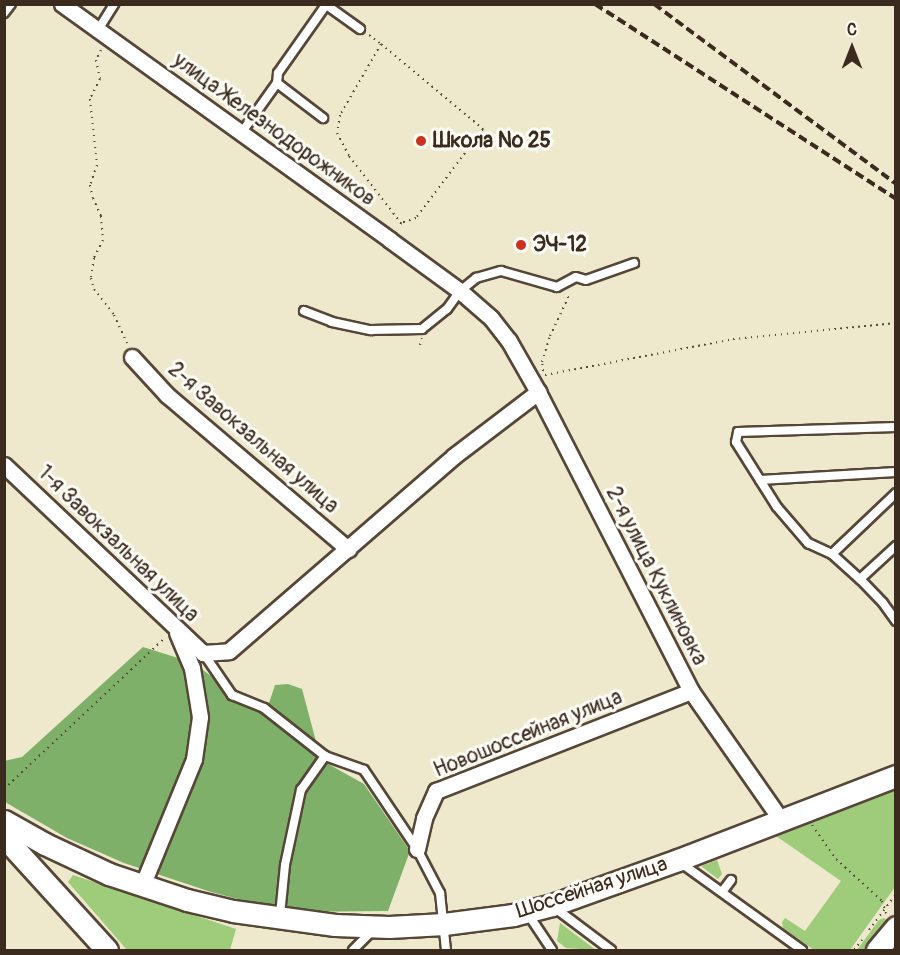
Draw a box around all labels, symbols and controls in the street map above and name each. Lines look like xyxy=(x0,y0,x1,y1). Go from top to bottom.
north arrow xyxy=(822,18,882,78)
text: С xyxy=(847,20,857,40)
street label: улица Железнодорожников xyxy=(168,48,380,212)
place label: Школа № 25 xyxy=(433,128,551,154)
marker: Школа № 25 xyxy=(414,134,428,148)
place label: ЭЧ-12 xyxy=(533,232,587,258)
marker: ЭЧ-12 xyxy=(514,238,528,252)
street label: 2-я Завокзальная улица xyxy=(163,357,343,519)
street label: 1-я Завокзальная улица xyxy=(32,461,204,627)
street label: 2-я улица Куклиновка xyxy=(600,483,712,669)
street label: Новошоссейная улица xyxy=(430,685,626,783)
street label: Шоссейная улица xyxy=(513,852,671,924)

